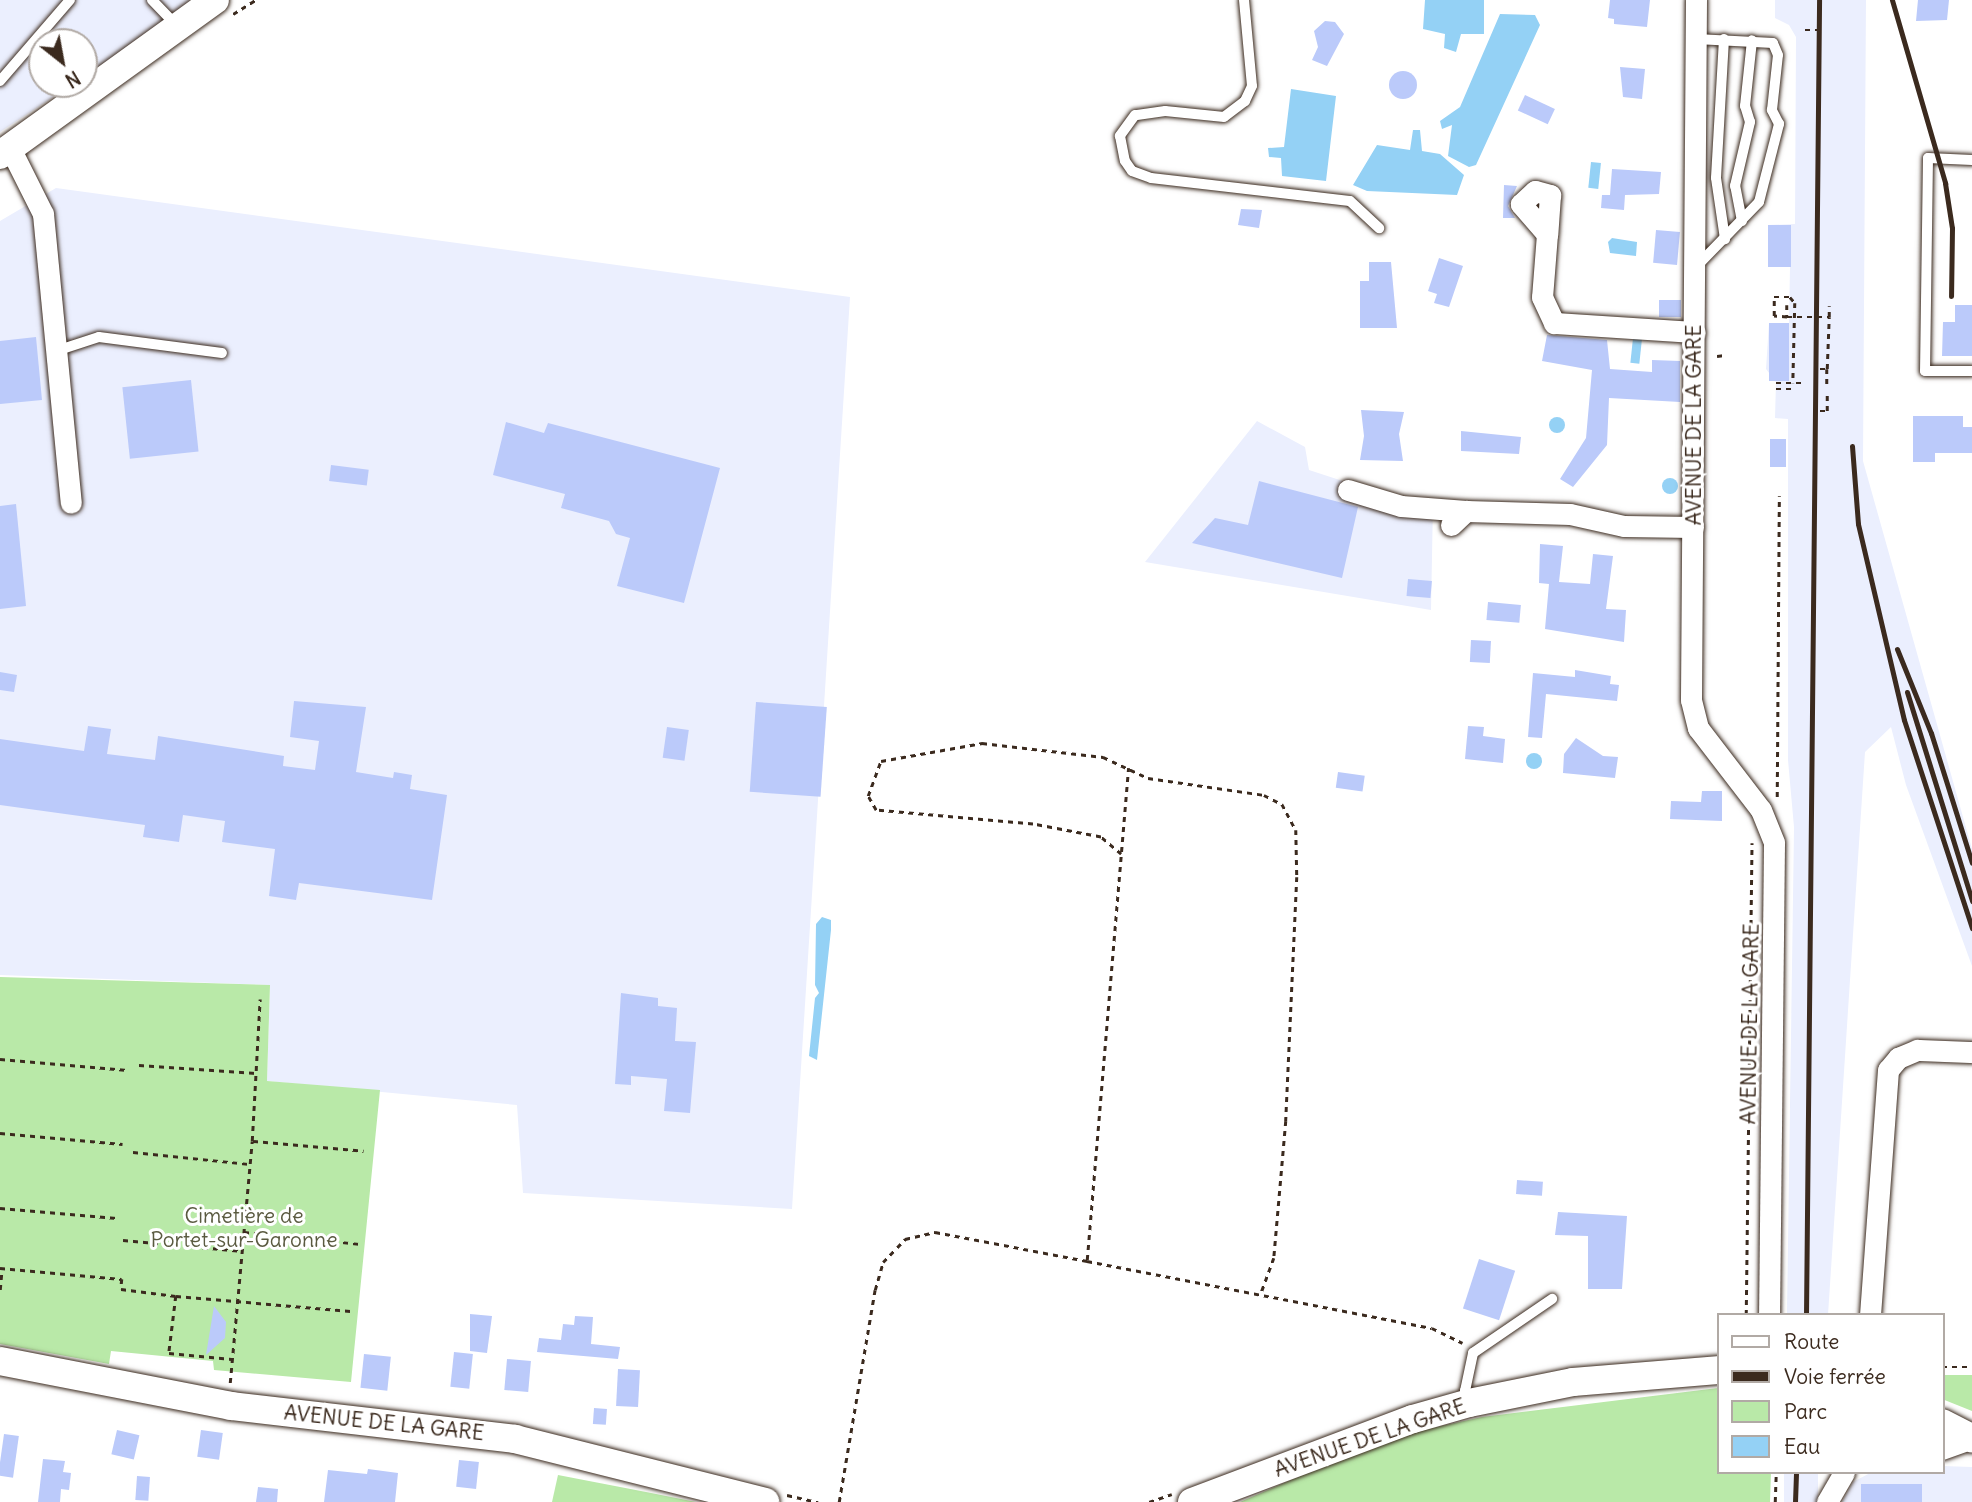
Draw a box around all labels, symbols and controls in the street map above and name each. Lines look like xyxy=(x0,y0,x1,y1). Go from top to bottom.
north arrow xyxy=(28,28,98,98)
text: N xyxy=(61,66,85,93)
street label: AVENUE DE LA GARE xyxy=(1681,325,1707,525)
street label: AVENUE DE LA GARE xyxy=(1736,923,1764,1125)
park label: Cimetière de Portet-sur-Garonne xyxy=(150,1203,338,1253)
legend xyxy=(1716,1313,1944,1474)
text: Route xyxy=(1784,1328,1839,1355)
text: Voie ferrée xyxy=(1784,1363,1886,1390)
street label: AVENUE DE LA GARE xyxy=(1271,1393,1469,1483)
text: Parc xyxy=(1784,1398,1827,1425)
street label: AVENUE DE LA GARE xyxy=(283,1400,485,1446)
text: Eau xyxy=(1784,1433,1820,1460)

